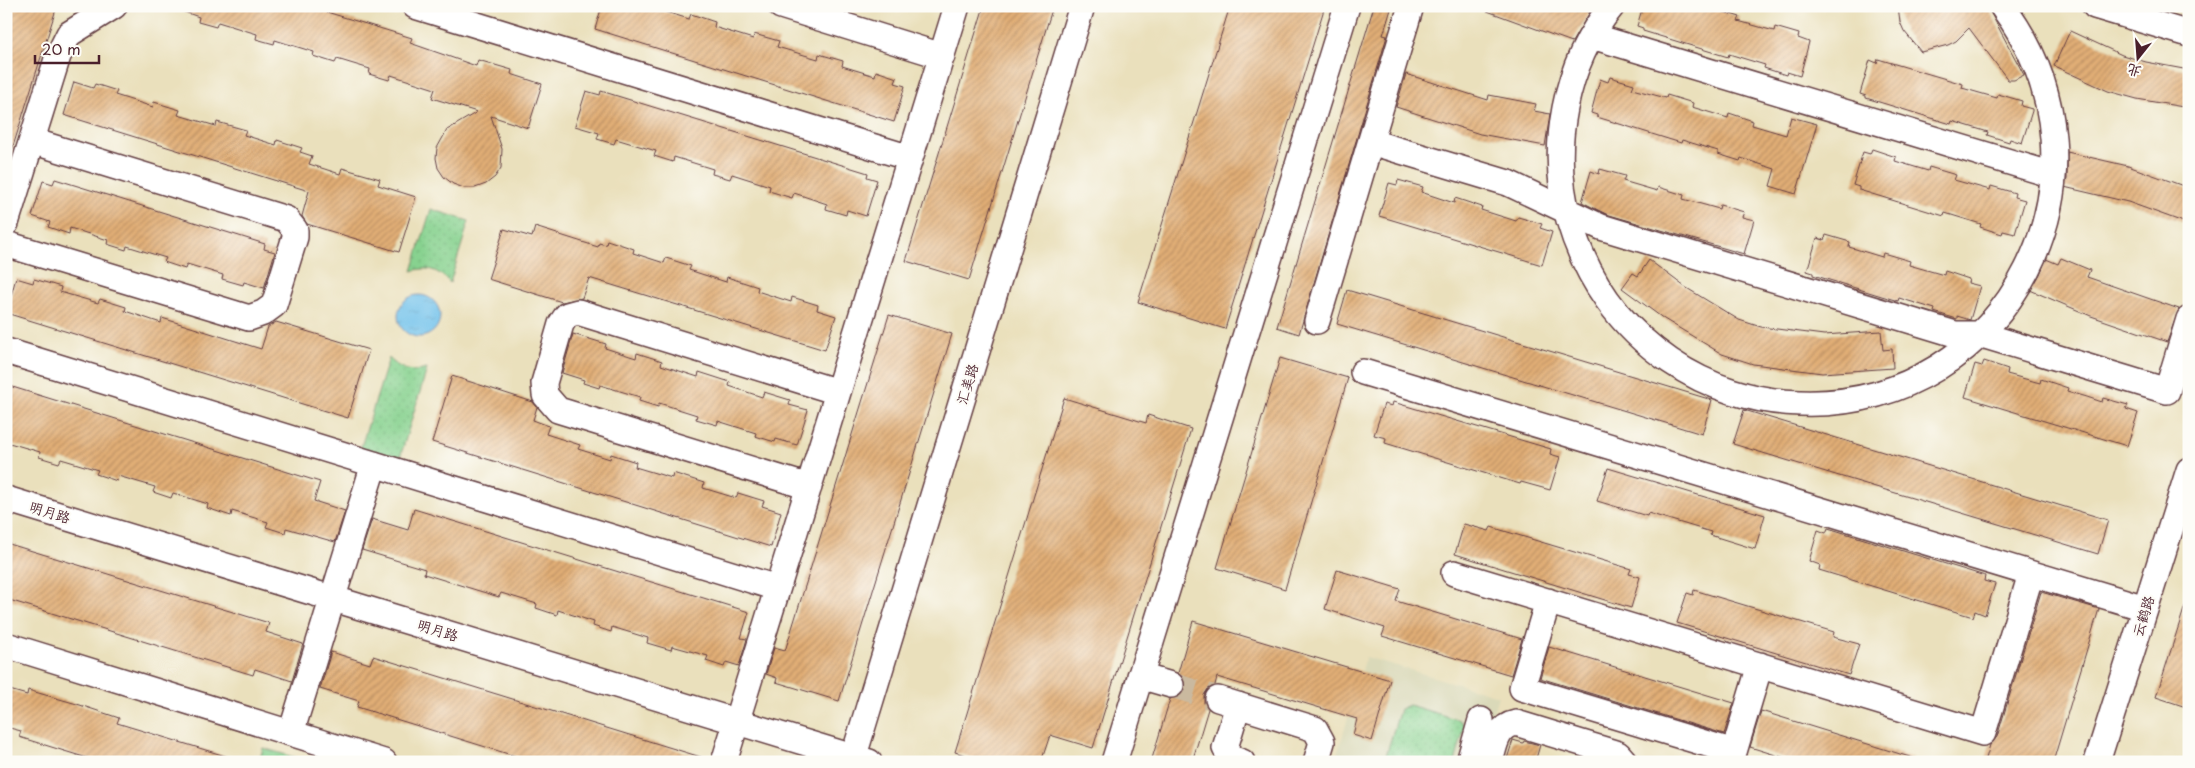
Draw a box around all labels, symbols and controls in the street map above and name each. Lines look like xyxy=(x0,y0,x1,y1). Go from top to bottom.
scale bar xyxy=(35,32,99,64)
north arrow xyxy=(2112,32,2162,82)
text: 20 m xyxy=(42,37,81,60)
text: 北 xyxy=(2124,59,2144,83)
street label: 汇美路 xyxy=(951,361,983,407)
street label: 明月路 xyxy=(27,496,73,528)
street label: 云鹤路 xyxy=(2127,593,2159,639)
street label: 明月路 xyxy=(415,614,461,646)

